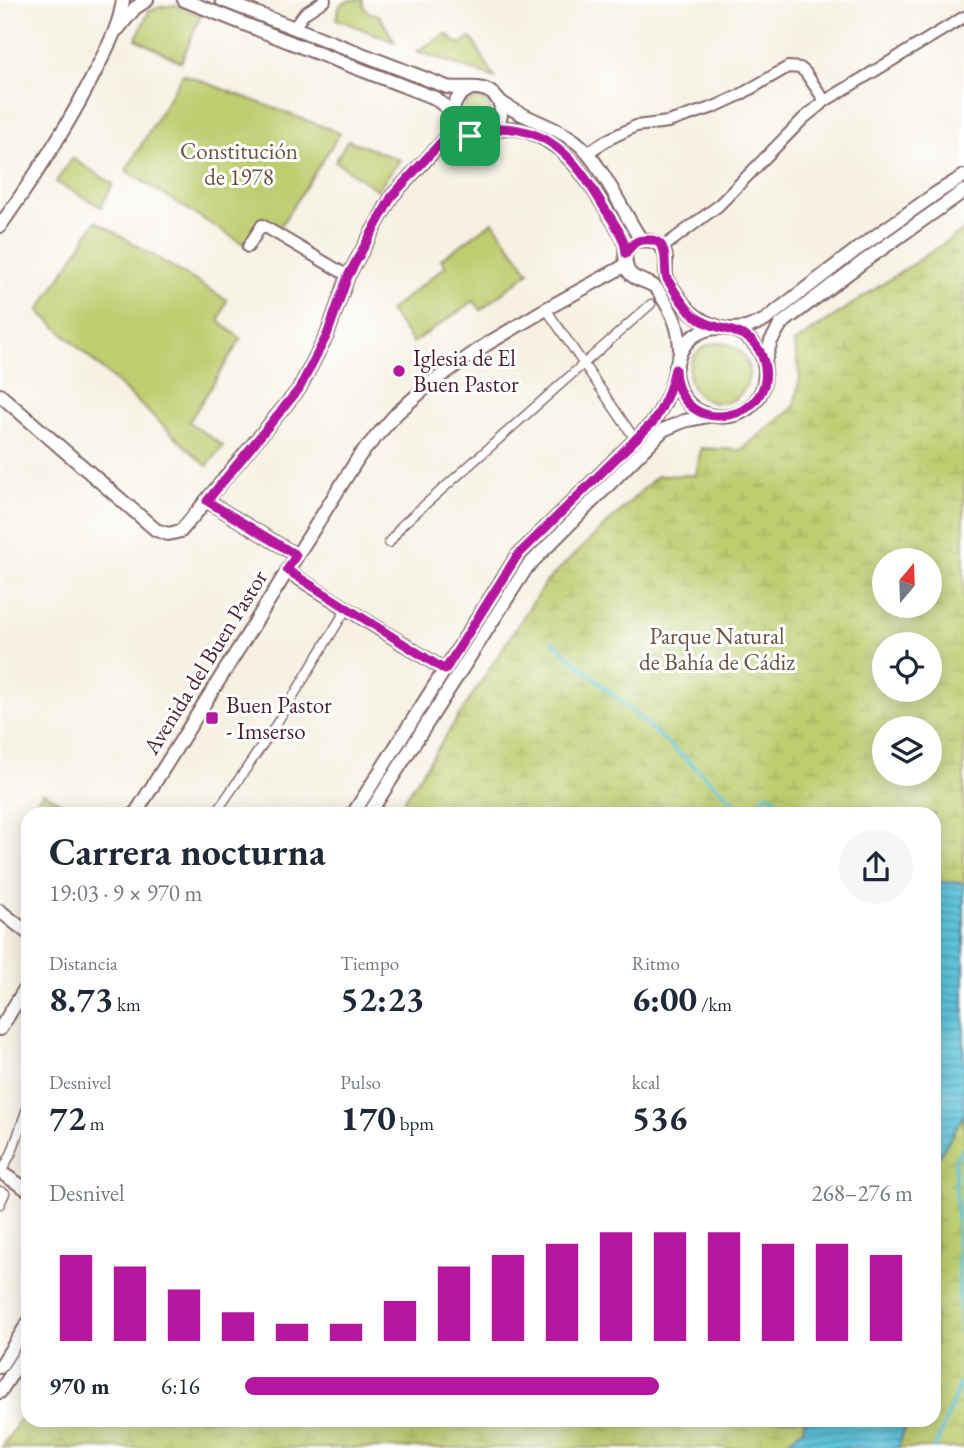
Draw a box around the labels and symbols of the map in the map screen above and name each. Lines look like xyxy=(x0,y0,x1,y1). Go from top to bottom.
pin xyxy=(440,106,500,166)
park label: Constitución de 1978 xyxy=(180,136,298,192)
place label: Iglesia de El Buen Pastor xyxy=(413,343,519,399)
marker: Iglesia de El Buen Pastor xyxy=(391,363,407,379)
north arrow xyxy=(872,548,942,618)
street label: Avenida del Buen Pastor xyxy=(135,564,274,761)
park label: Parque Natural de Bahía de Cádiz xyxy=(639,621,795,677)
place label: Buen Pastor - Imserso xyxy=(226,690,332,746)
marker: Buen Pastor - Imserso xyxy=(204,710,220,726)

